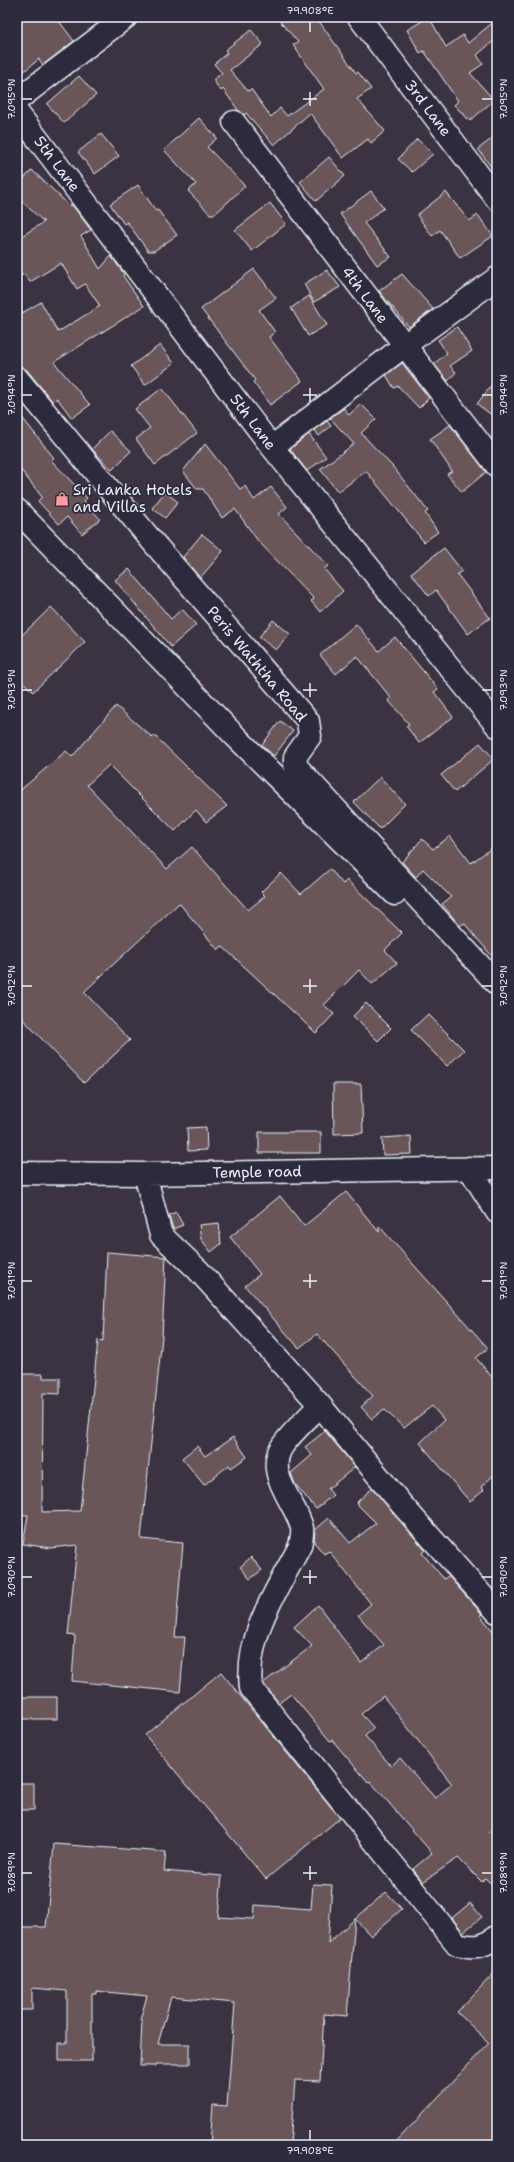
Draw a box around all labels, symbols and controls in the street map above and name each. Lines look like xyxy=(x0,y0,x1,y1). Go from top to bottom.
text: 79.908°E xyxy=(286,4,334,17)
street label: 3rd Lane xyxy=(400,76,456,140)
text: 7.095°N xyxy=(5,79,18,119)
text: 7.095°N xyxy=(497,79,510,119)
street label: 5th Lane xyxy=(29,132,85,196)
street label: 4th Lane xyxy=(337,263,393,327)
text: 7.094°N xyxy=(5,374,18,416)
text: 7.094°N xyxy=(497,374,510,416)
street label: 5th Lane xyxy=(225,390,281,454)
place label: Sri Lanka Hotels and Villas xyxy=(73,480,192,517)
shop icon: Sri Lanka Hotels and Villas xyxy=(54,491,70,507)
street label: Peris Waththa Road xyxy=(203,602,312,726)
text: 7.093°N xyxy=(5,669,18,711)
text: 7.093°N xyxy=(497,669,510,711)
text: 7.092°N xyxy=(5,965,18,1007)
text: 7.092°N xyxy=(497,965,510,1007)
street label: Temple road xyxy=(212,1161,302,1183)
text: 7.091°N xyxy=(5,1262,18,1300)
text: 7.091°N xyxy=(497,1262,510,1300)
text: 7.090°N xyxy=(5,1556,18,1598)
text: 7.090°N xyxy=(497,1556,510,1598)
text: 7.089°N xyxy=(5,1852,18,1894)
text: 7.089°N xyxy=(497,1852,510,1894)
text: 79.908°E xyxy=(286,2144,334,2157)

